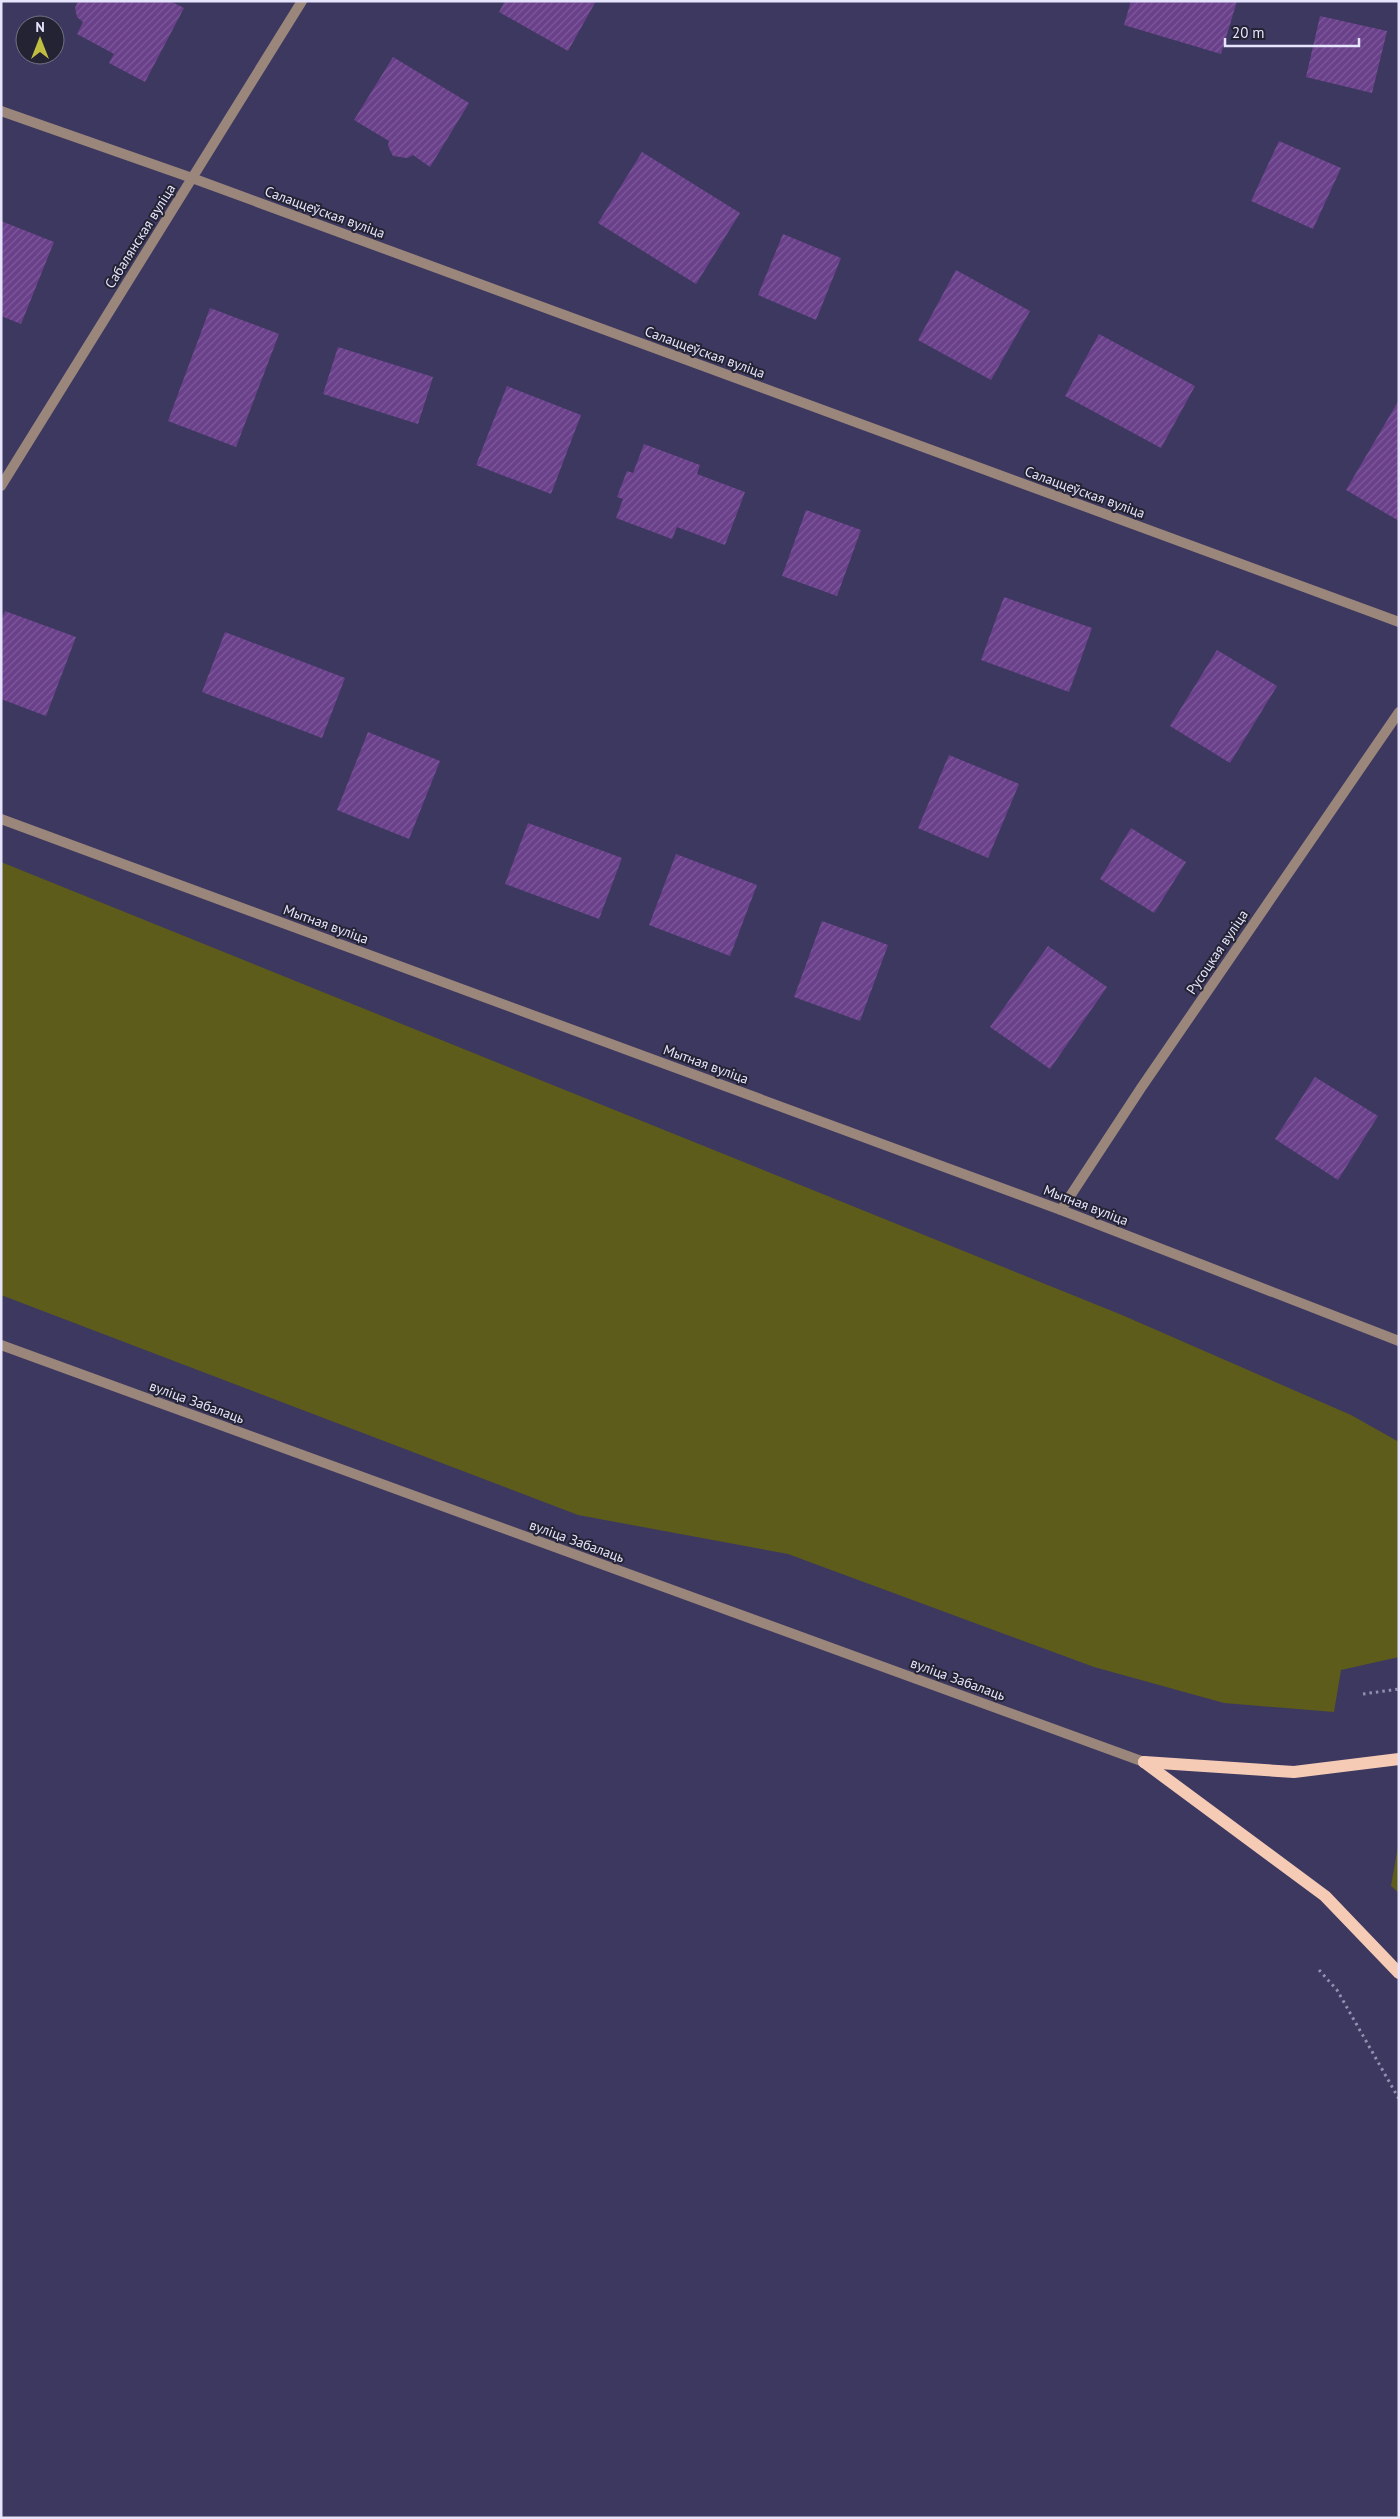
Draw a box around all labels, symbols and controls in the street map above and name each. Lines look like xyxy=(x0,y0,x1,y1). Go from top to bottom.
north arrow xyxy=(15,15,65,65)
scale bar xyxy=(1225,15,1359,47)
text: N xyxy=(35,18,45,36)
text: 20 m xyxy=(1232,23,1265,42)
street label: Сабалянская вуліца xyxy=(101,180,179,292)
street label: Салаццеўская вуліца xyxy=(262,182,388,242)
street label: Салаццеўская вуліца xyxy=(642,322,768,382)
street label: Салаццеўская вуліца xyxy=(1022,462,1148,522)
street label: Мытная вуліца xyxy=(281,900,371,948)
street label: Русоцкая вуліца xyxy=(1182,906,1252,998)
street label: Мытная вуліца xyxy=(661,1040,751,1088)
street label: Мытная вуліца xyxy=(1041,1181,1131,1229)
street label: вуліца Забалаць xyxy=(147,1377,247,1428)
street label: вуліца Забалаць xyxy=(527,1516,627,1567)
street label: вуліца Забалаць xyxy=(908,1654,1008,1705)

